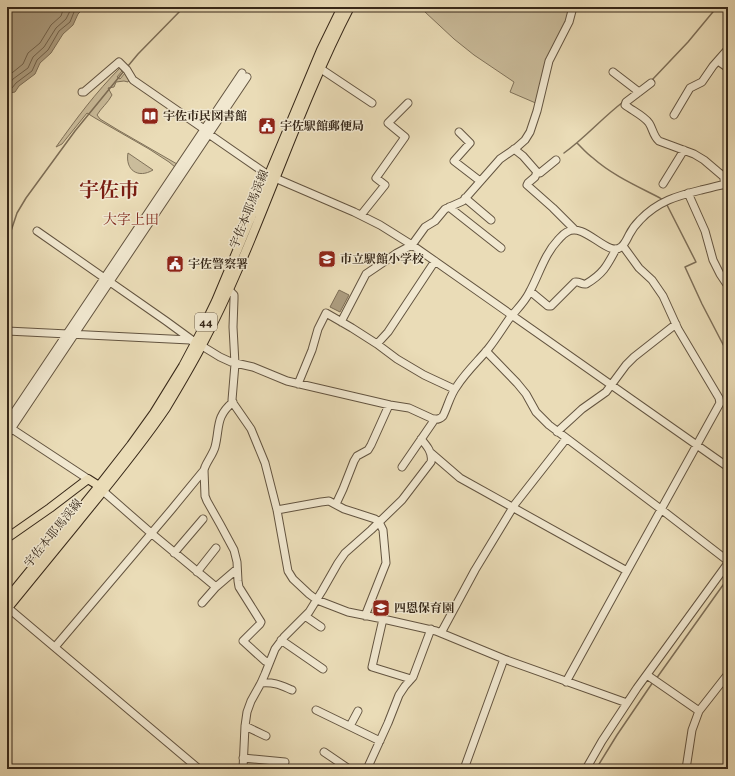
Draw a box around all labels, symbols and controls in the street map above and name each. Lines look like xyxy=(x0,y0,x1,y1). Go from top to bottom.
library icon: 宇佐市民図書館 xyxy=(140,106,160,126)
place label: 宇佐市民図書館 xyxy=(163,109,247,125)
public building icon: 宇佐駅館郵便局 xyxy=(257,116,277,136)
place label: 宇佐駅館郵便局 xyxy=(280,119,364,135)
street label: 宇佐本耶馬渓線 xyxy=(227,167,273,251)
district label: 宇佐市 xyxy=(79,178,139,206)
district label: 大字上田 xyxy=(103,211,159,230)
school or university icon: 市立駅館小学校 xyxy=(317,249,337,269)
place label: 市立駅館小学校 xyxy=(340,252,424,268)
public building icon: 宇佐警察署 xyxy=(165,254,185,274)
place label: 宇佐警察署 xyxy=(188,257,248,273)
road number: 44 xyxy=(195,313,217,331)
street label: 宇佐本耶馬渓線 xyxy=(21,496,86,571)
school or university icon: 四恩保育園 xyxy=(371,598,391,618)
place label: 四恩保育園 xyxy=(394,601,454,617)

